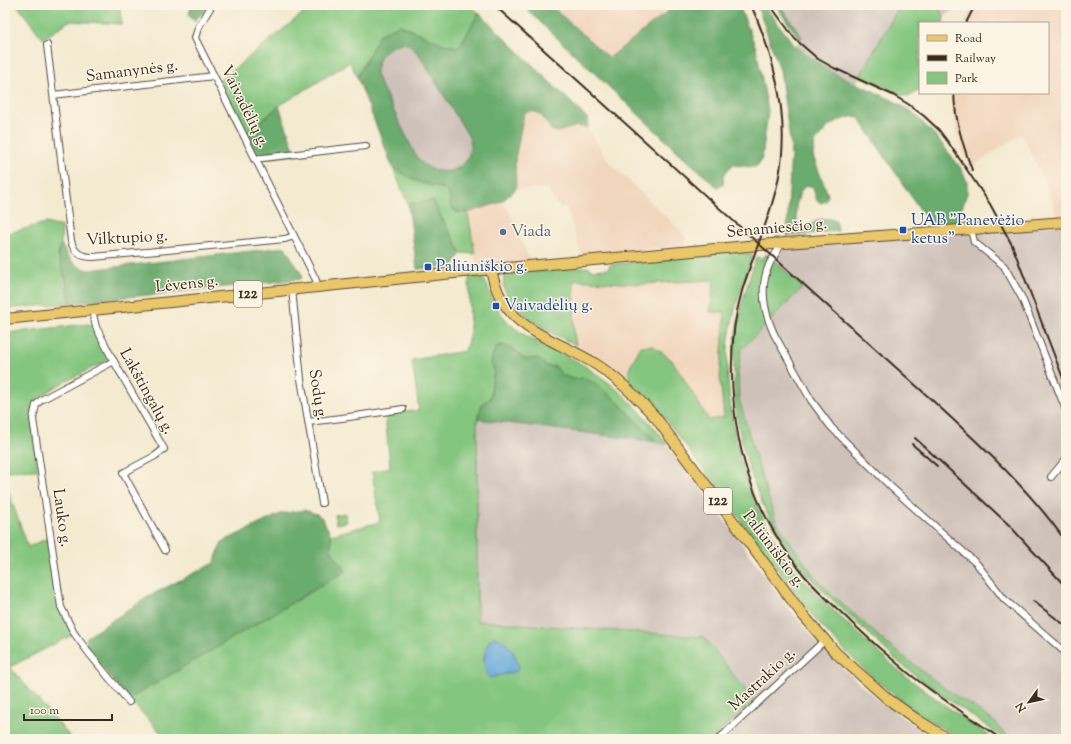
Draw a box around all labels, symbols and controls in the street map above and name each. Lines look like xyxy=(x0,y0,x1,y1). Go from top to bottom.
legend xyxy=(919,22,1049,94)
text: Road xyxy=(955,30,982,48)
text: Railway xyxy=(955,50,996,68)
street label: Samanynės g. xyxy=(85,55,179,89)
street label: Vaivadėlių g. xyxy=(214,62,274,152)
text: Park xyxy=(955,70,978,88)
place label: UAB "Panevėžio ketus" xyxy=(911,210,1024,251)
street label: Senamiesčio g. xyxy=(726,213,828,245)
place label: Viada xyxy=(511,221,552,244)
street label: Vilktupio g. xyxy=(86,225,168,253)
marker: UAB "Panevėžio ketus" xyxy=(898,225,908,235)
marker: Viada xyxy=(498,227,508,237)
place label: Paliūniškio g. xyxy=(436,256,528,279)
marker: Paliūniškio g. xyxy=(423,262,433,272)
street label: Lėvens g. xyxy=(154,270,220,300)
road number: 122 xyxy=(234,281,262,307)
place label: Vaivadėlių g. xyxy=(504,295,593,318)
marker: Vaivadėlių g. xyxy=(491,301,501,311)
street label: Lakštingalų g. xyxy=(113,345,179,439)
street label: Sodų g. xyxy=(302,368,332,422)
street label: Lauko g. xyxy=(46,487,76,549)
road number: 122 xyxy=(704,488,732,514)
street label: Paliūniškio g. xyxy=(736,506,810,594)
street label: Mastrakio g. xyxy=(724,643,802,717)
north arrow xyxy=(1009,682,1049,722)
scale bar xyxy=(24,696,112,722)
text: N xyxy=(1012,699,1031,716)
text: 100 m xyxy=(30,702,59,720)

